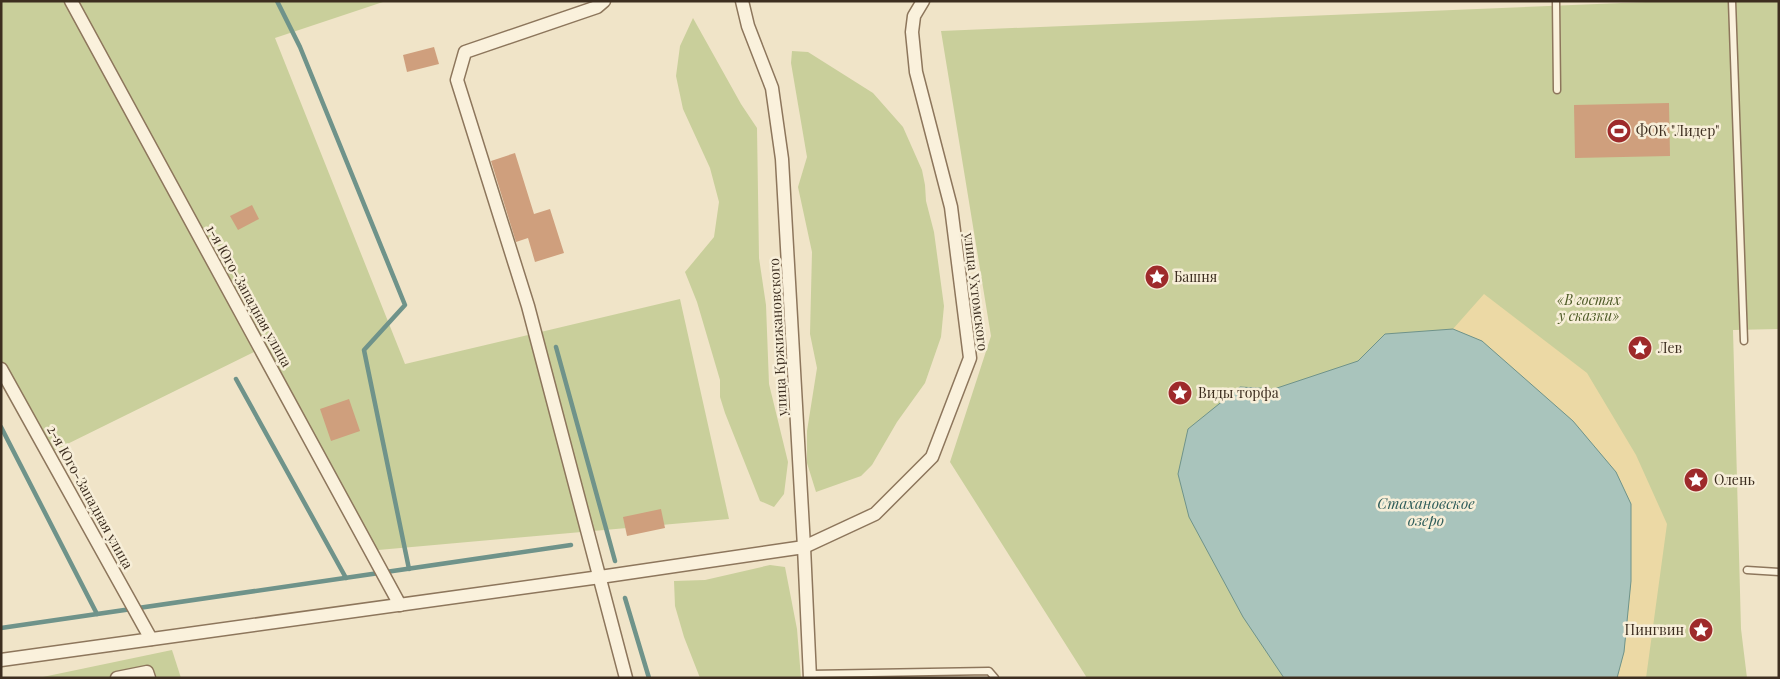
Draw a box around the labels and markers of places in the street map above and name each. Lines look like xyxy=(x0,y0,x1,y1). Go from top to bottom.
sports icon: ФОК "Лидер" xyxy=(1606,118,1632,144)
place label: ФОК "Лидер" xyxy=(1636,121,1719,140)
place icon: Башня xyxy=(1144,264,1170,290)
place label: Башня xyxy=(1174,267,1218,286)
place icon: Лев xyxy=(1627,335,1653,361)
place label: Лев xyxy=(1657,338,1682,357)
place icon: Виды торфа xyxy=(1167,380,1193,406)
place label: Виды торфа xyxy=(1198,383,1279,402)
place icon: Олень xyxy=(1683,467,1709,493)
place label: Олень xyxy=(1714,470,1755,489)
place icon: Пингвин xyxy=(1688,617,1714,643)
place label: Пингвин xyxy=(1625,620,1684,639)

